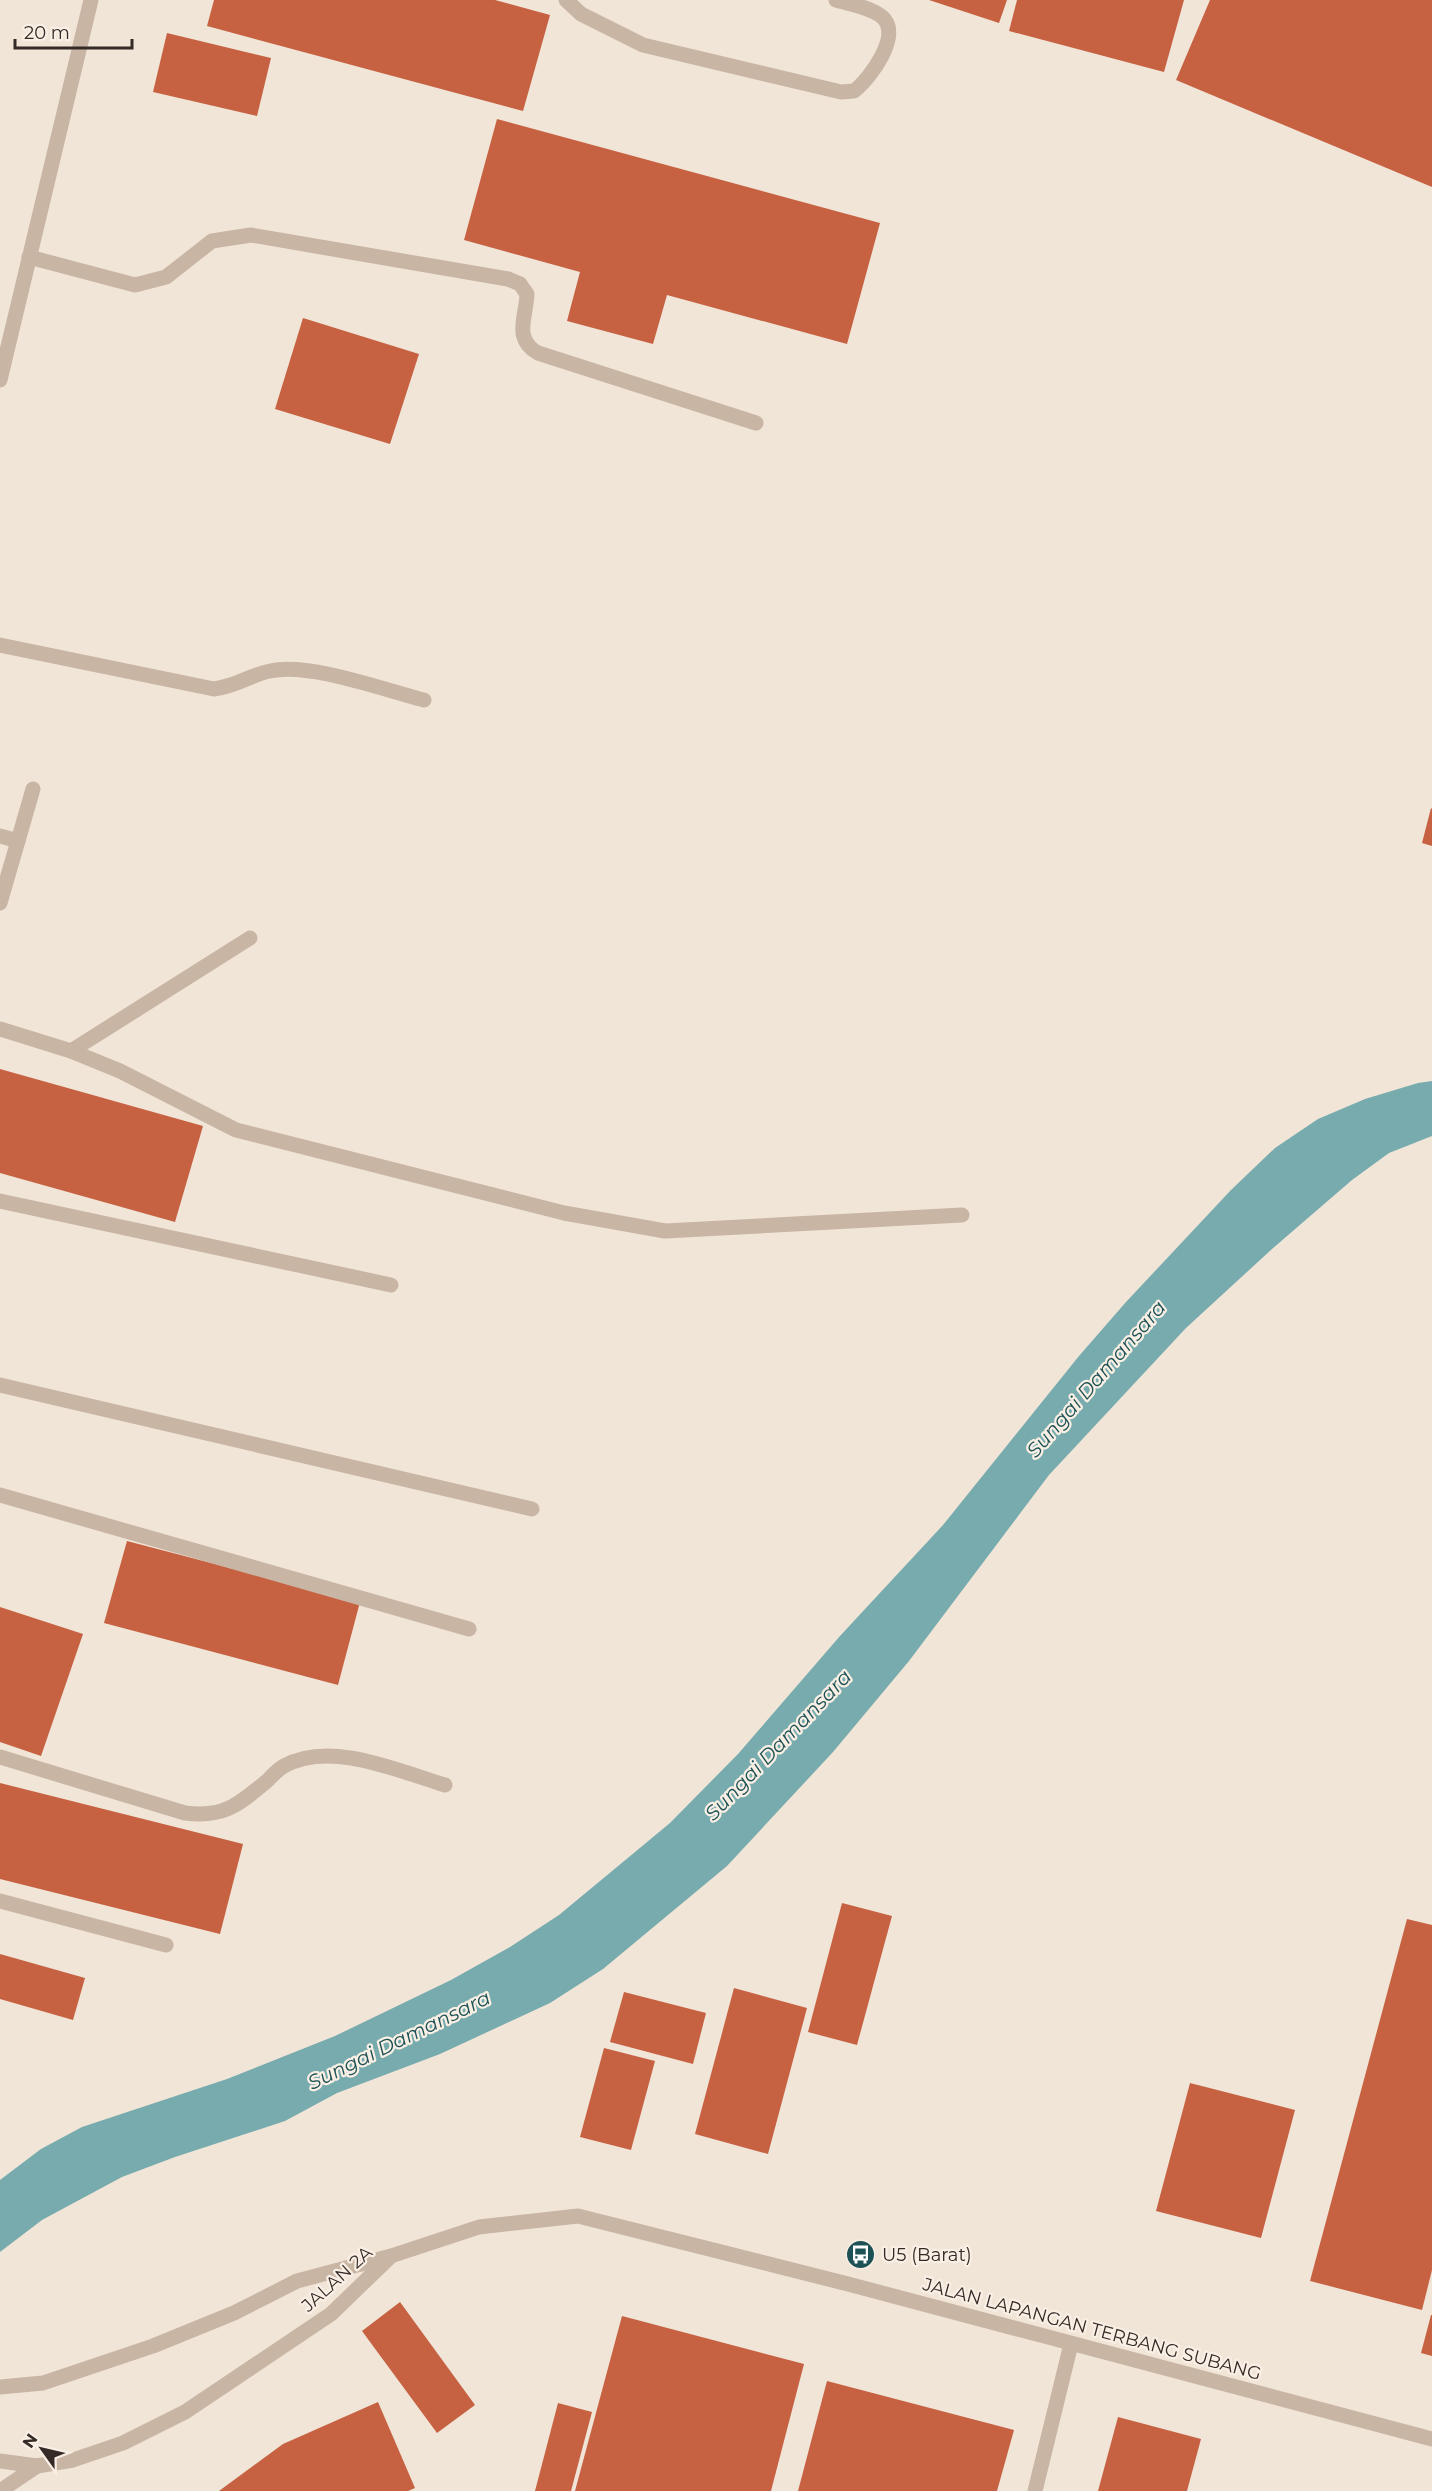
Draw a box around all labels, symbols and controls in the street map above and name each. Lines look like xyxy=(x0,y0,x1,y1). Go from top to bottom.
scale bar xyxy=(15,12,132,50)
text: 20 m xyxy=(24,22,70,44)
water label: Sungai Damansara xyxy=(1021,1296,1171,1462)
water label: Sungai Damansara xyxy=(700,1665,856,1825)
water label: Sungai Damansara xyxy=(304,1985,494,2095)
bus stop icon: U5 (Barat) xyxy=(845,2239,877,2271)
street label: JALAN 2A xyxy=(296,2241,377,2317)
place label: U5 (Barat) xyxy=(882,2244,972,2266)
street label: JALAN LAPANGAN TERBANG SUBANG xyxy=(920,2273,1263,2385)
north arrow xyxy=(12,2419,72,2479)
text: N xyxy=(18,2430,41,2452)

